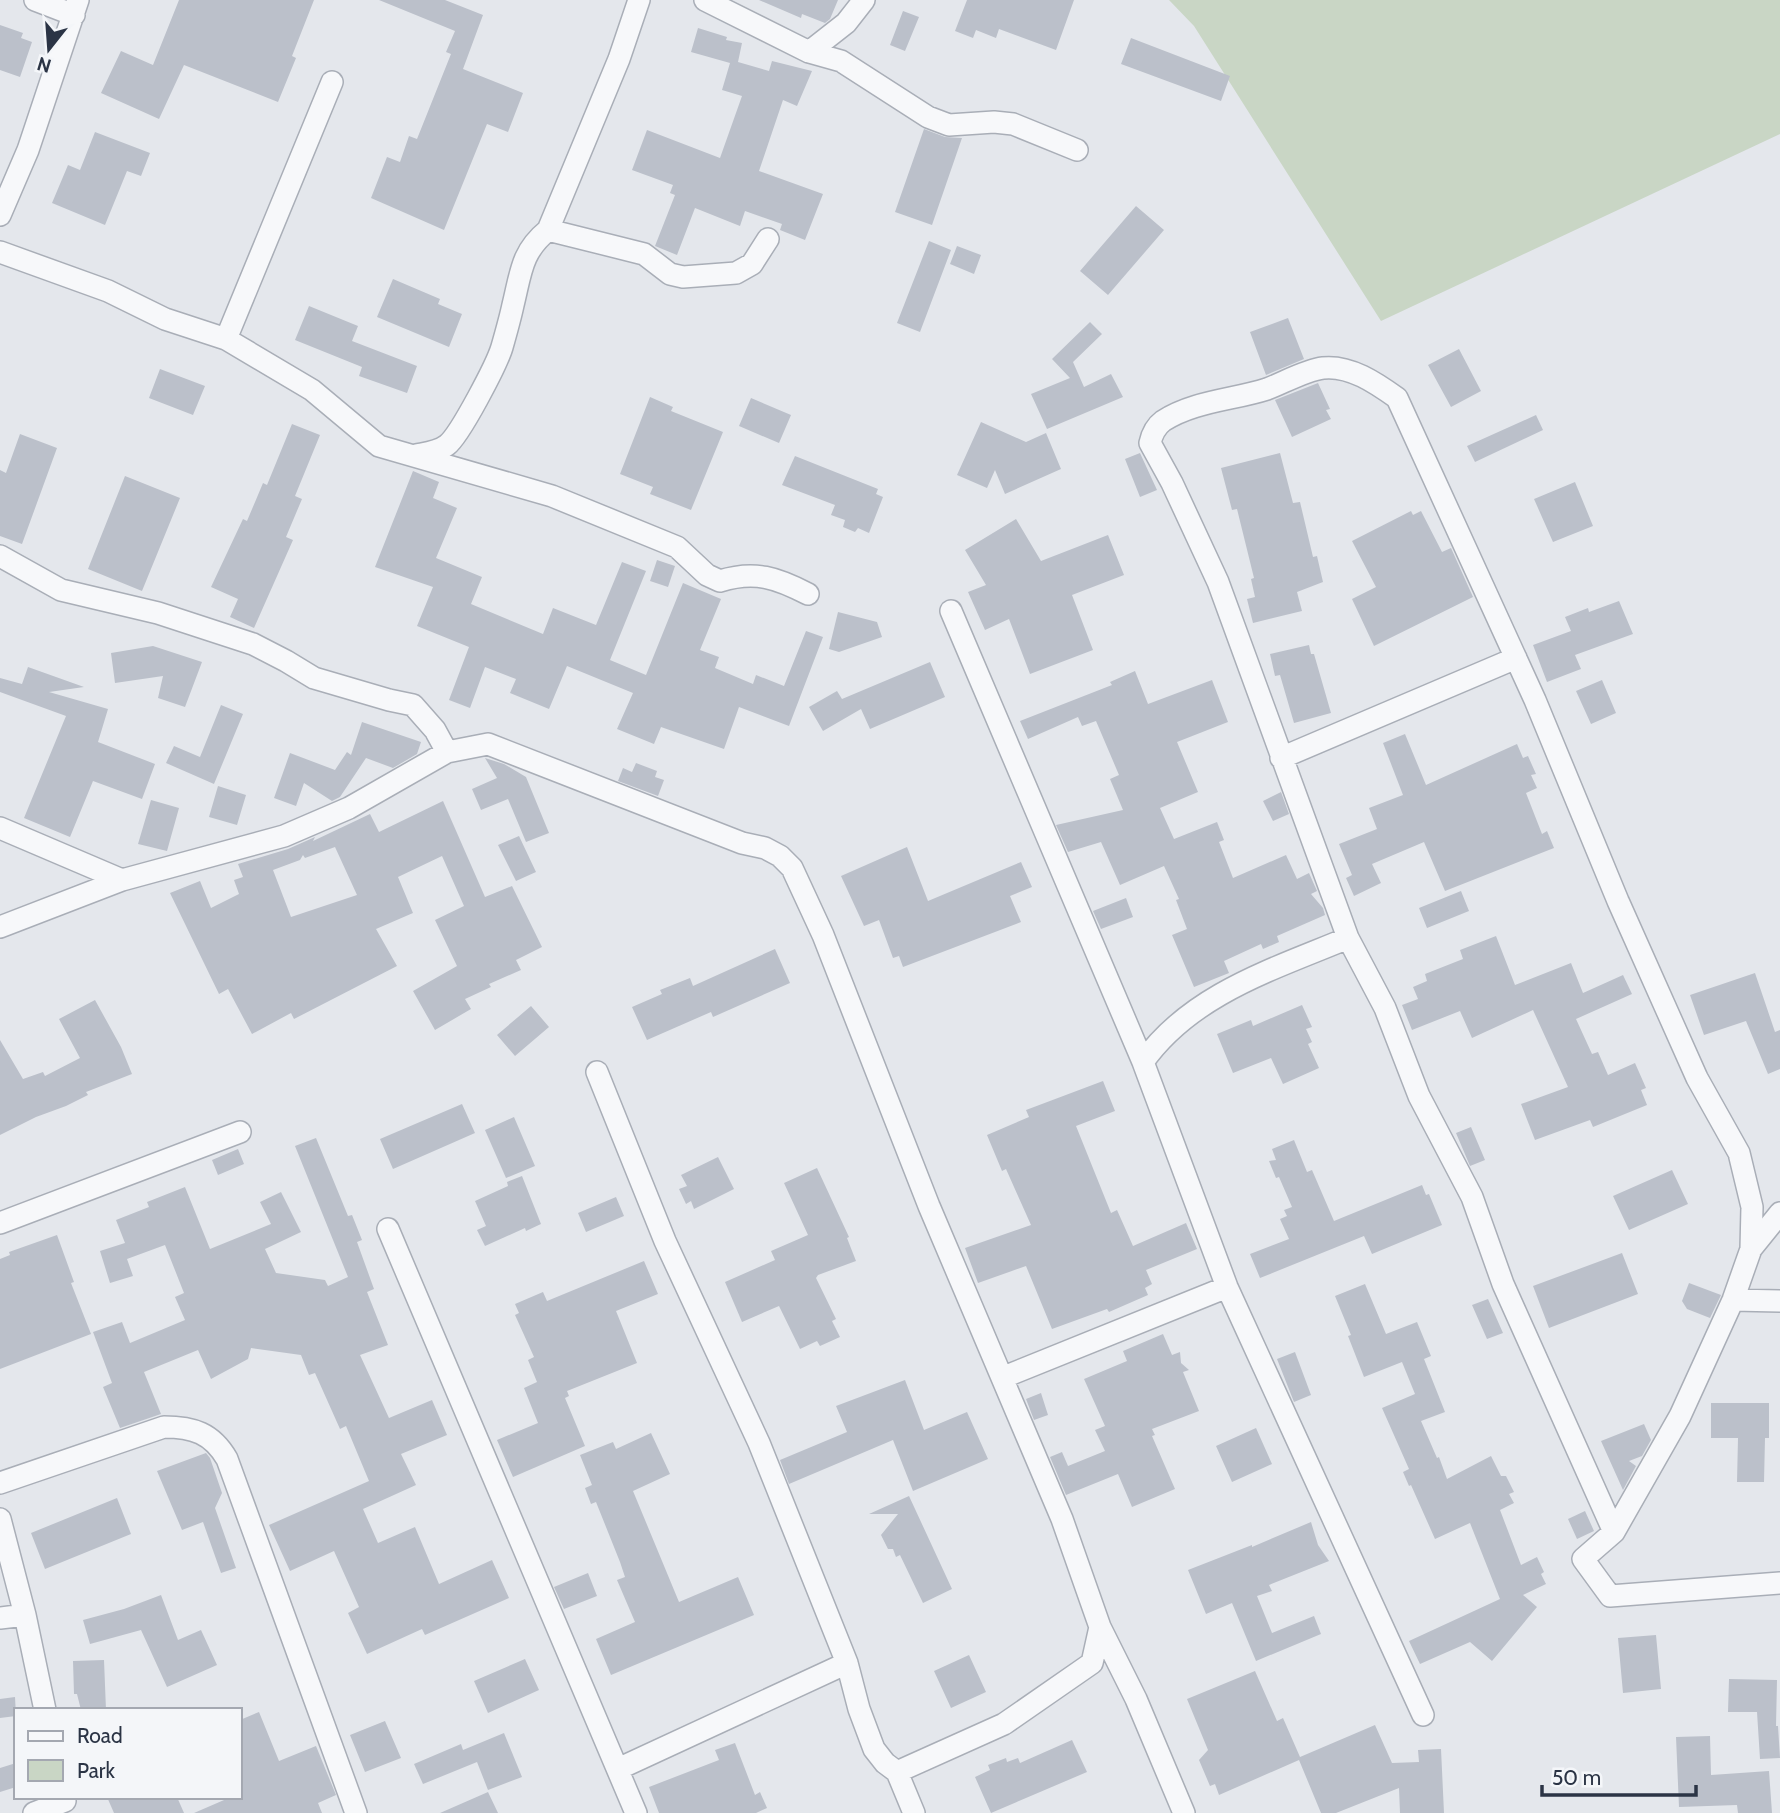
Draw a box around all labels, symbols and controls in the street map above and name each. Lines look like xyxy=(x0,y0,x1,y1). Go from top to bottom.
north arrow xyxy=(14,14,84,84)
text: N xyxy=(34,52,54,78)
legend xyxy=(14,1708,242,1799)
text: Road xyxy=(77,1723,123,1748)
scale bar xyxy=(1542,1754,1696,1798)
text: Park xyxy=(77,1758,115,1783)
text: 50 m xyxy=(1552,1765,1601,1790)

